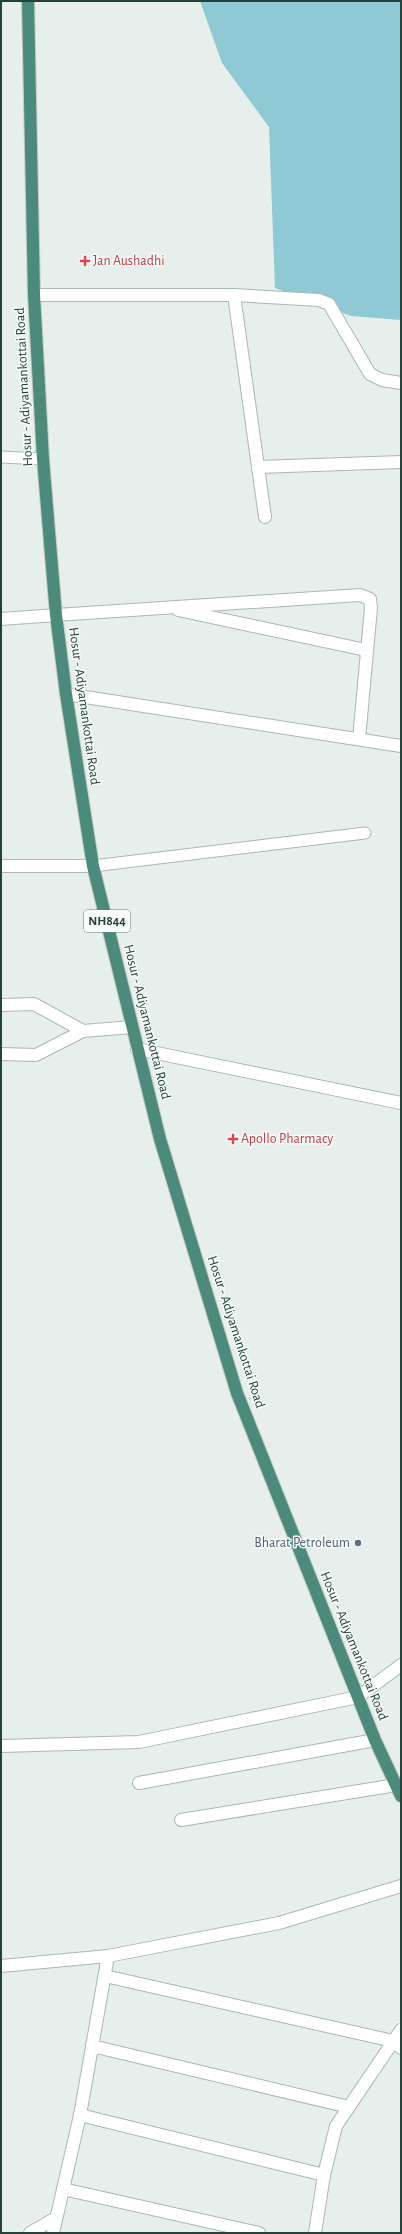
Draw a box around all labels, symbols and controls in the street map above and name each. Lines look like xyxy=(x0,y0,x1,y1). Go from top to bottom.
place label: Jan Aushadhi xyxy=(93,254,165,268)
marker: Jan Aushadhi xyxy=(80,256,90,266)
street label: Hosur - Adiyamankottai Road xyxy=(13,307,35,467)
street label: Hosur - Adiyamankottai Road xyxy=(66,626,102,786)
road number: NH844 xyxy=(84,910,130,932)
street label: Hosur - Adiyamankottai Road xyxy=(121,943,173,1101)
place label: Apollo Pharmacy xyxy=(241,1132,333,1146)
marker: Apollo Pharmacy xyxy=(228,1134,238,1144)
street label: Hosur - Adiyamankottai Road xyxy=(205,1254,267,1410)
place label: Bharat Petroleum xyxy=(254,1536,350,1550)
marker: Bharat Petroleum xyxy=(353,1538,363,1548)
street label: Hosur - Adiyamankottai Road xyxy=(318,1570,390,1722)

